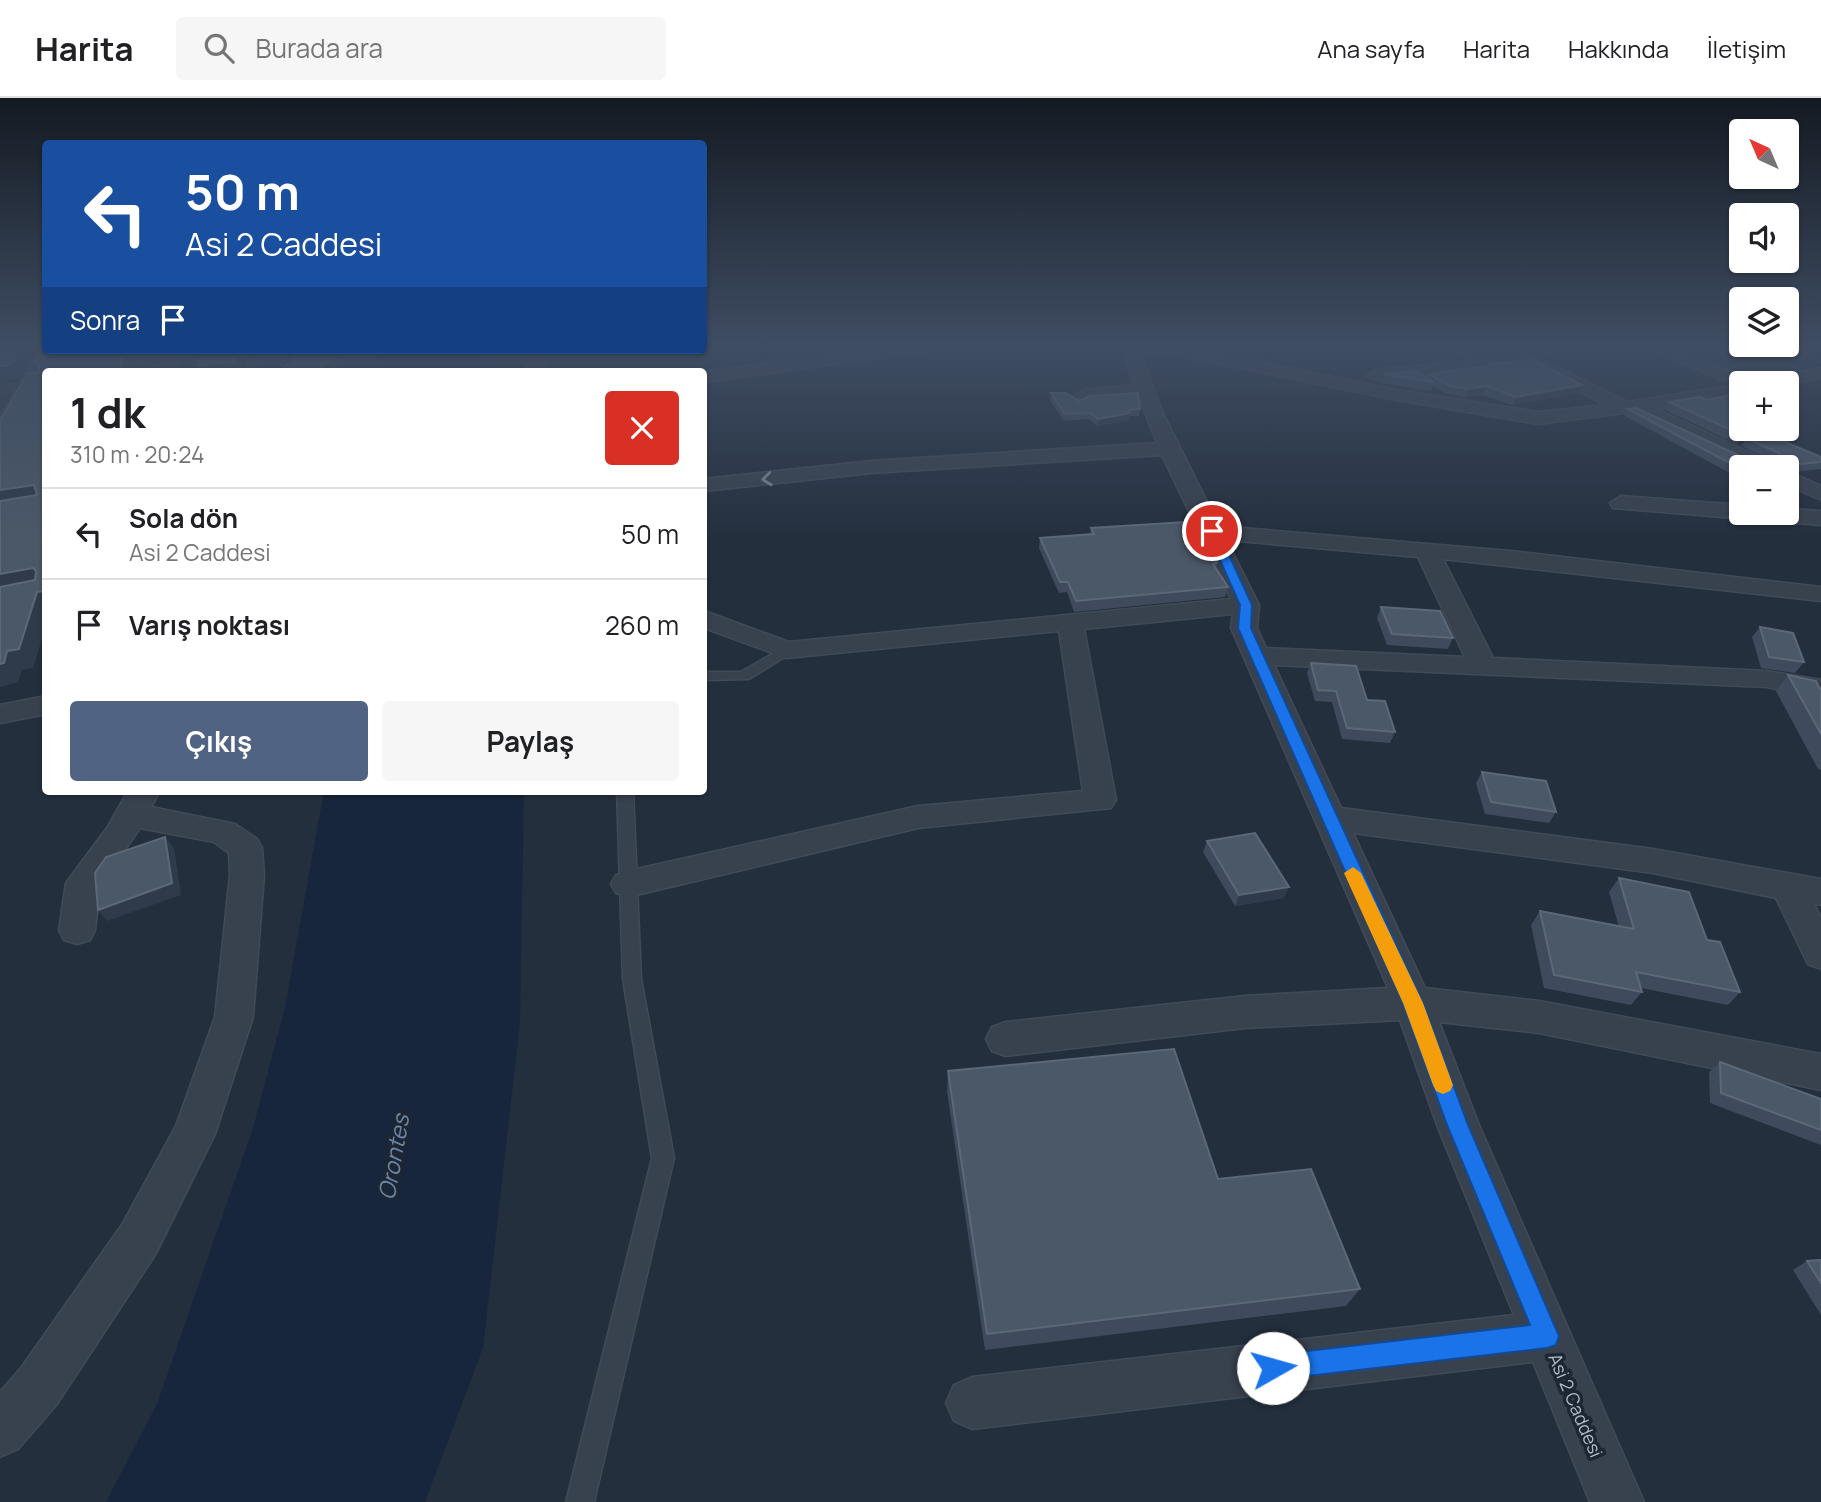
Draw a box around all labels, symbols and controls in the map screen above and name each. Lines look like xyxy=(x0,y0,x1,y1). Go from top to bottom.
search box xyxy=(176,17,666,80)
text: Harita xyxy=(35,26,134,71)
icon: search xyxy=(200,29,238,67)
text: Burada ara xyxy=(256,30,383,66)
text: Ana sayfa xyxy=(1317,32,1425,65)
text: Harita xyxy=(1463,32,1530,65)
text: Hakkında xyxy=(1568,32,1669,65)
text: İletişim xyxy=(1707,32,1786,65)
north arrow xyxy=(1729,119,1799,189)
map controls xyxy=(1729,119,1799,525)
text: 50 m xyxy=(185,158,300,225)
icon: left xyxy=(70,168,161,259)
button: sound xyxy=(1729,203,1799,273)
text: Asi 2 Caddesi xyxy=(185,222,382,266)
button: layers xyxy=(1729,287,1799,357)
icon: arrive xyxy=(154,301,192,339)
text: Sonra xyxy=(70,302,140,338)
button: + xyxy=(1729,371,1799,441)
text: 1 dk xyxy=(70,383,145,441)
button: close xyxy=(605,391,679,465)
text: 310 m · 20:24 xyxy=(70,438,204,470)
button: − xyxy=(1729,455,1799,525)
one-way arrow xyxy=(761,471,773,486)
text: Sola dön xyxy=(129,500,238,536)
pin xyxy=(1182,501,1242,561)
icon: arrive xyxy=(1193,512,1231,550)
icon: left xyxy=(70,515,108,553)
text: 50 m xyxy=(621,516,679,552)
text: Asi 2 Caddesi xyxy=(129,536,271,568)
icon: arrive xyxy=(70,606,108,644)
text: Varış noktası xyxy=(129,607,290,643)
text: 260 m xyxy=(605,607,679,643)
button: Çıkış xyxy=(70,701,368,781)
button: Paylaş xyxy=(382,701,679,781)
water label: Orontes xyxy=(370,1110,417,1202)
position arrow xyxy=(1236,1331,1310,1405)
street label: Asi 2 Caddesi xyxy=(1543,1349,1609,1461)

